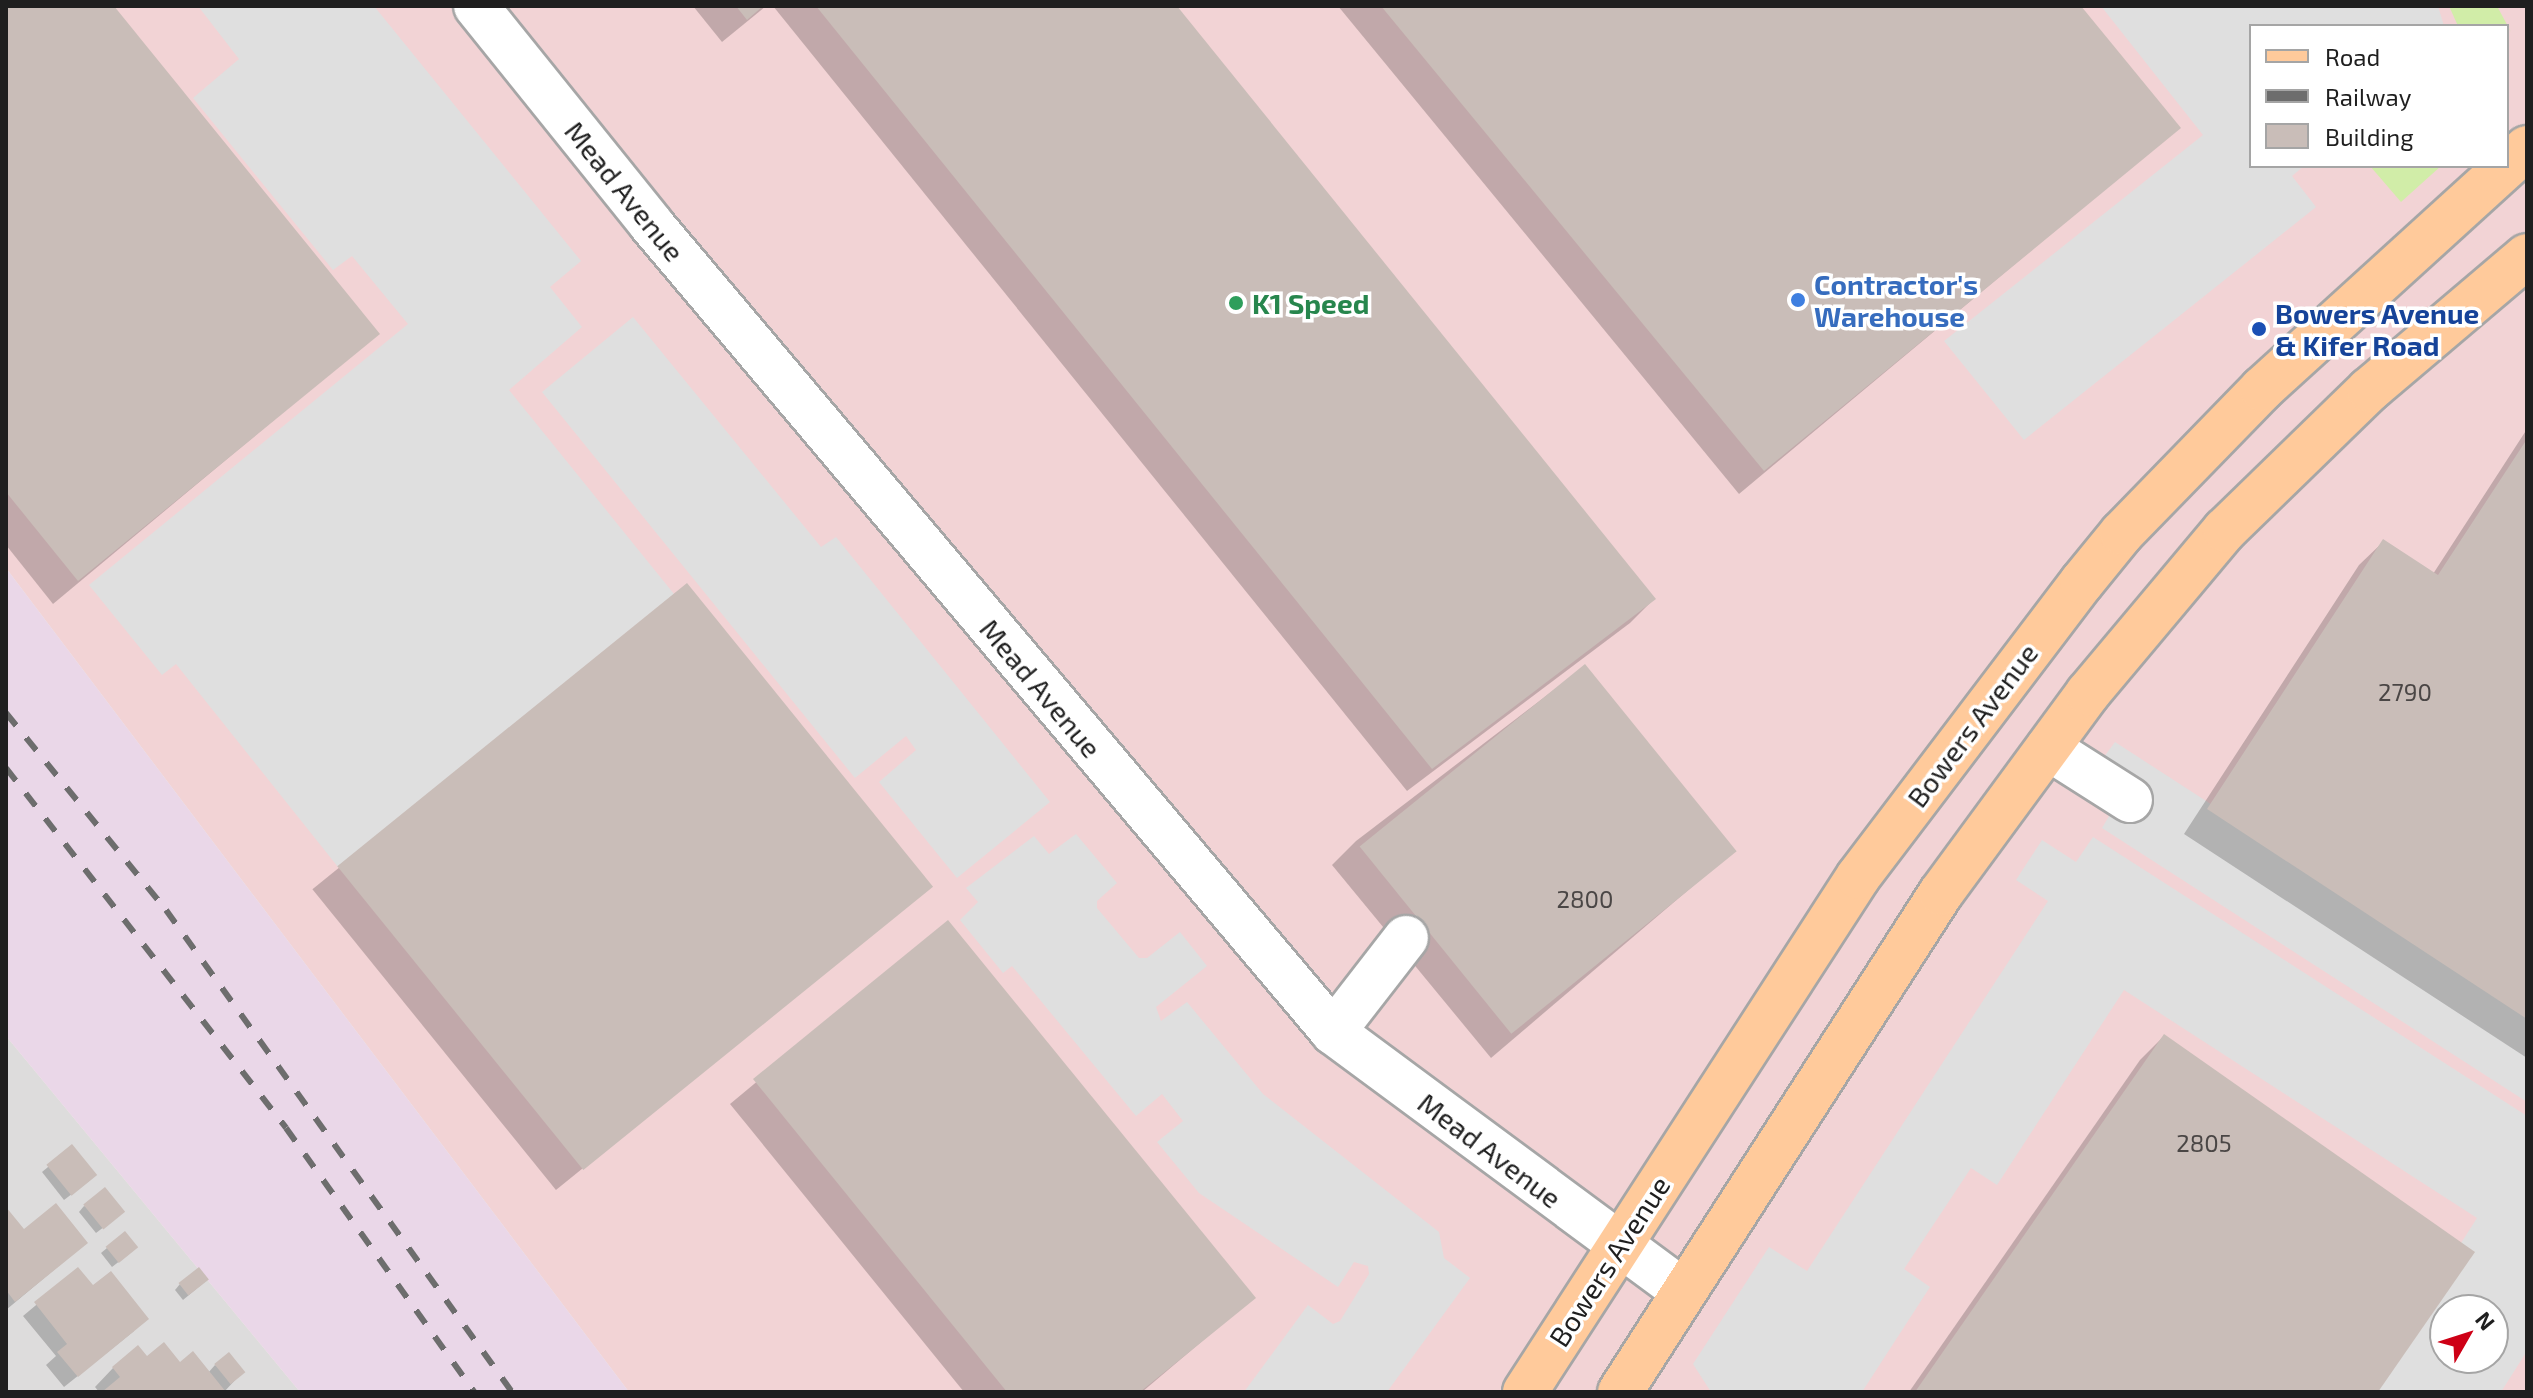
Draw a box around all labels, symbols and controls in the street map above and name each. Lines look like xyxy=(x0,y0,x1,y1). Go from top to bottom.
legend xyxy=(2249,24,2509,168)
text: Road xyxy=(2325,42,2380,71)
text: Railway xyxy=(2325,82,2411,111)
street label: Mead Avenue xyxy=(558,114,692,268)
text: Building xyxy=(2325,122,2414,151)
place label: Contractor's Warehouse xyxy=(1814,267,1978,333)
place label: K1 Speed xyxy=(1252,286,1369,320)
marker: Contractor's Warehouse xyxy=(1789,291,1807,309)
marker: K1 Speed xyxy=(1227,294,1245,312)
place label: Bowers Avenue & Kifer Road xyxy=(2275,296,2480,362)
marker: Bowers Avenue & Kifer Road xyxy=(2250,320,2268,338)
street label: Mead Avenue xyxy=(973,612,1109,764)
street label: Bowers Avenue xyxy=(1899,636,2045,814)
house number: 2790 xyxy=(2378,678,2432,706)
house number: 2800 xyxy=(1557,885,1613,913)
street label: Mead Avenue xyxy=(1412,1085,1568,1215)
house number: 2805 xyxy=(2176,1129,2232,1157)
street label: Bowers Avenue xyxy=(1541,1169,1677,1353)
north arrow xyxy=(2429,1294,2509,1374)
text: N xyxy=(2471,1306,2501,1335)

